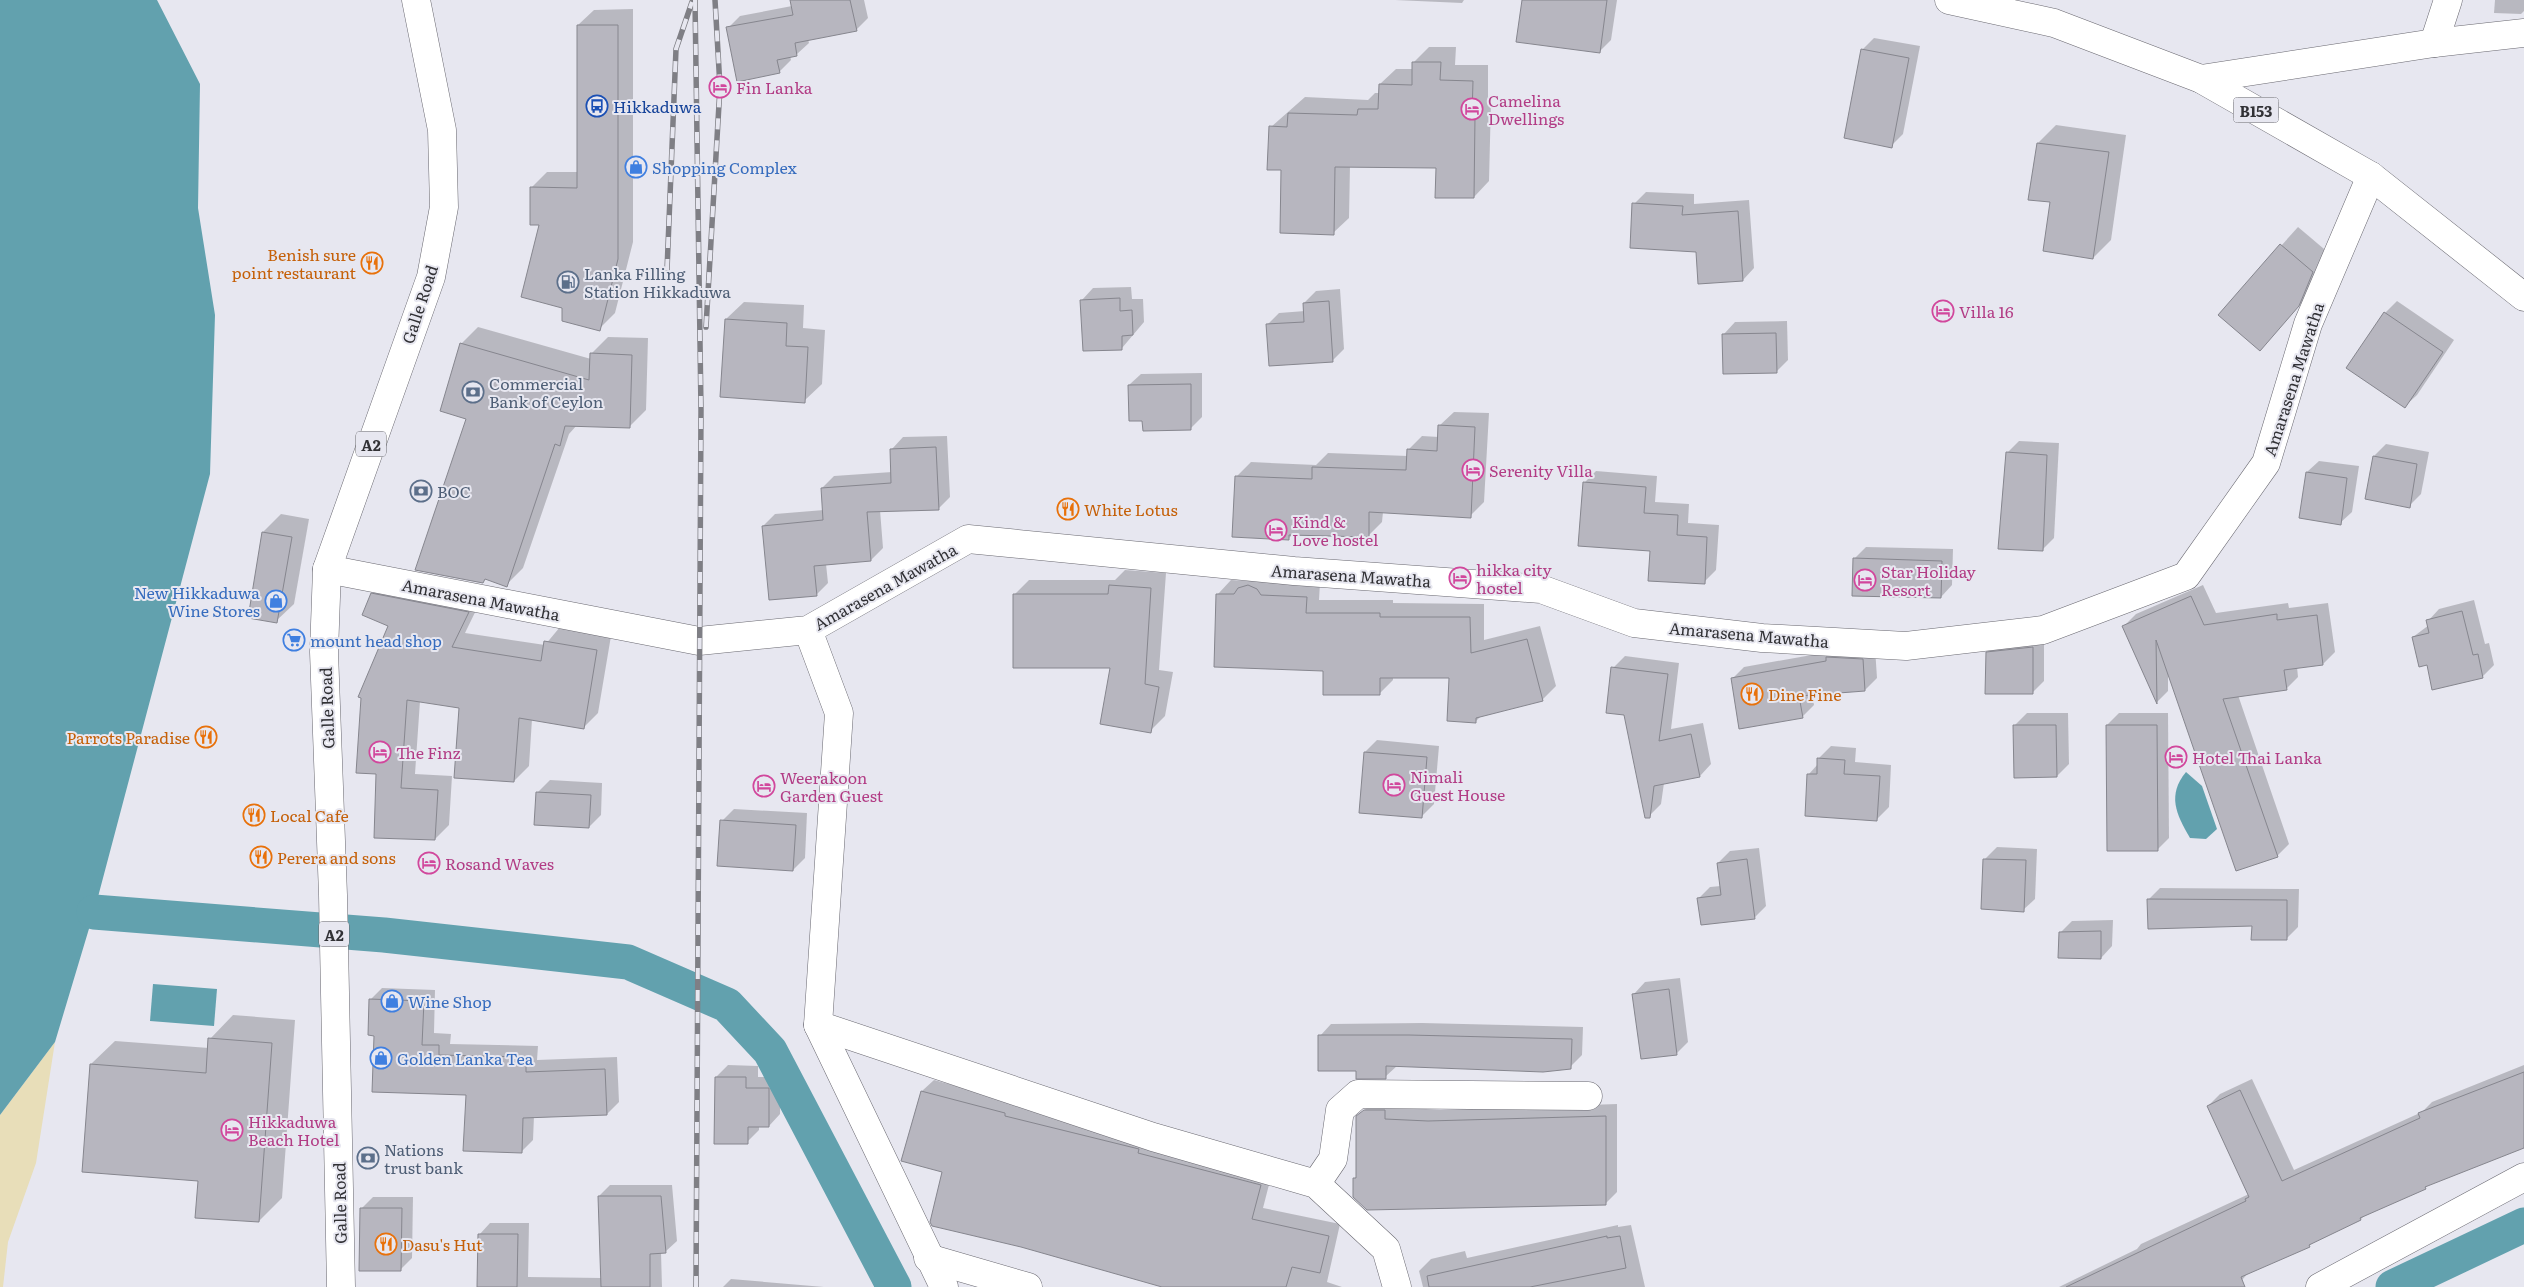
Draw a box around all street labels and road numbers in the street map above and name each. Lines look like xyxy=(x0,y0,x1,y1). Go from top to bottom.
road number: B153 xyxy=(2234,98,2278,122)
street label: Galle Road xyxy=(395,261,443,346)
street label: Amarasena Mawatha xyxy=(2257,299,2329,459)
road number: A2 xyxy=(356,432,386,456)
street label: Amarasena Mawatha xyxy=(809,536,961,635)
street label: Amarasena Mawatha xyxy=(1270,557,1432,593)
street label: Amarasena Mawatha xyxy=(400,572,562,626)
street label: Amarasena Mawatha xyxy=(1668,615,1830,653)
street label: Galle Road xyxy=(313,667,339,749)
road number: A2 xyxy=(319,922,349,946)
street label: Galle Road xyxy=(326,1162,352,1244)

